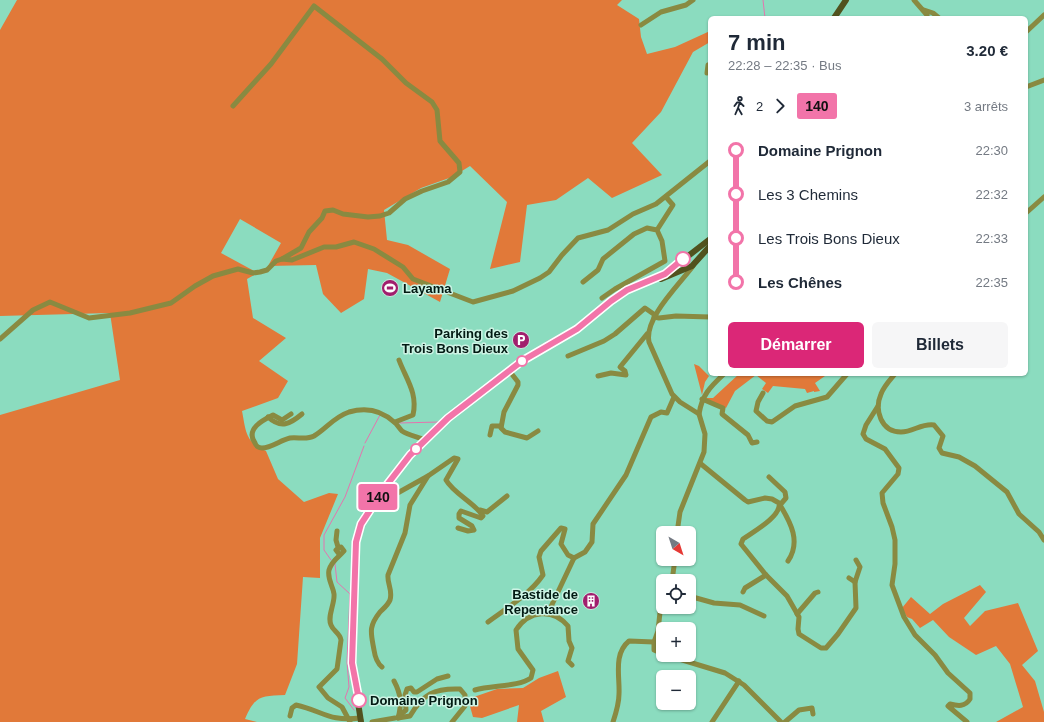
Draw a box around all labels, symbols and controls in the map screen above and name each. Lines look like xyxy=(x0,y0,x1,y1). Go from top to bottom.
text: 7 min xyxy=(728,30,785,55)
text: 3.20 € xyxy=(966,42,1008,59)
text: 22:28 – 22:35 · Bus xyxy=(728,58,841,73)
icon: walk xyxy=(728,95,750,117)
icon: forward xyxy=(769,95,791,117)
text: 140 xyxy=(805,98,829,114)
text: 2 xyxy=(756,99,763,114)
text: 3 arrêts xyxy=(964,99,1008,114)
text: Domaine Prignon xyxy=(758,142,882,159)
text: 22:30 xyxy=(975,143,1008,158)
text: Les 3 Chemins xyxy=(758,186,858,203)
text: 22:32 xyxy=(975,187,1008,202)
text: Les Trois Bons Dieux xyxy=(758,230,900,247)
text: 22:33 xyxy=(975,231,1008,246)
unlabelled marker xyxy=(675,251,691,267)
text: Les Chênes xyxy=(758,274,842,291)
text: 22:35 xyxy=(975,275,1008,290)
sports icon: Layama xyxy=(380,278,400,298)
place label: Layama xyxy=(403,281,452,296)
button: Démarrer xyxy=(728,322,864,368)
button: Billets xyxy=(872,322,1008,368)
place label: Parking des Trois Bons Dieux xyxy=(402,326,509,356)
parking icon: Parking des Trois Bons Dieux xyxy=(511,330,531,350)
unlabelled marker xyxy=(516,355,528,367)
unlabelled marker xyxy=(410,443,422,455)
line badge: 140 xyxy=(355,484,401,510)
text: 140 xyxy=(366,489,390,505)
north arrow xyxy=(656,526,696,566)
map controls xyxy=(656,526,696,710)
button: locate xyxy=(656,574,696,614)
place label: Bastide de Repentance xyxy=(504,587,578,617)
building icon: Bastide de Repentance xyxy=(581,591,601,611)
button: + xyxy=(656,622,696,662)
button: − xyxy=(656,670,696,710)
marker: Domaine Prignon xyxy=(351,692,367,708)
place label: Domaine Prignon xyxy=(370,693,478,708)

